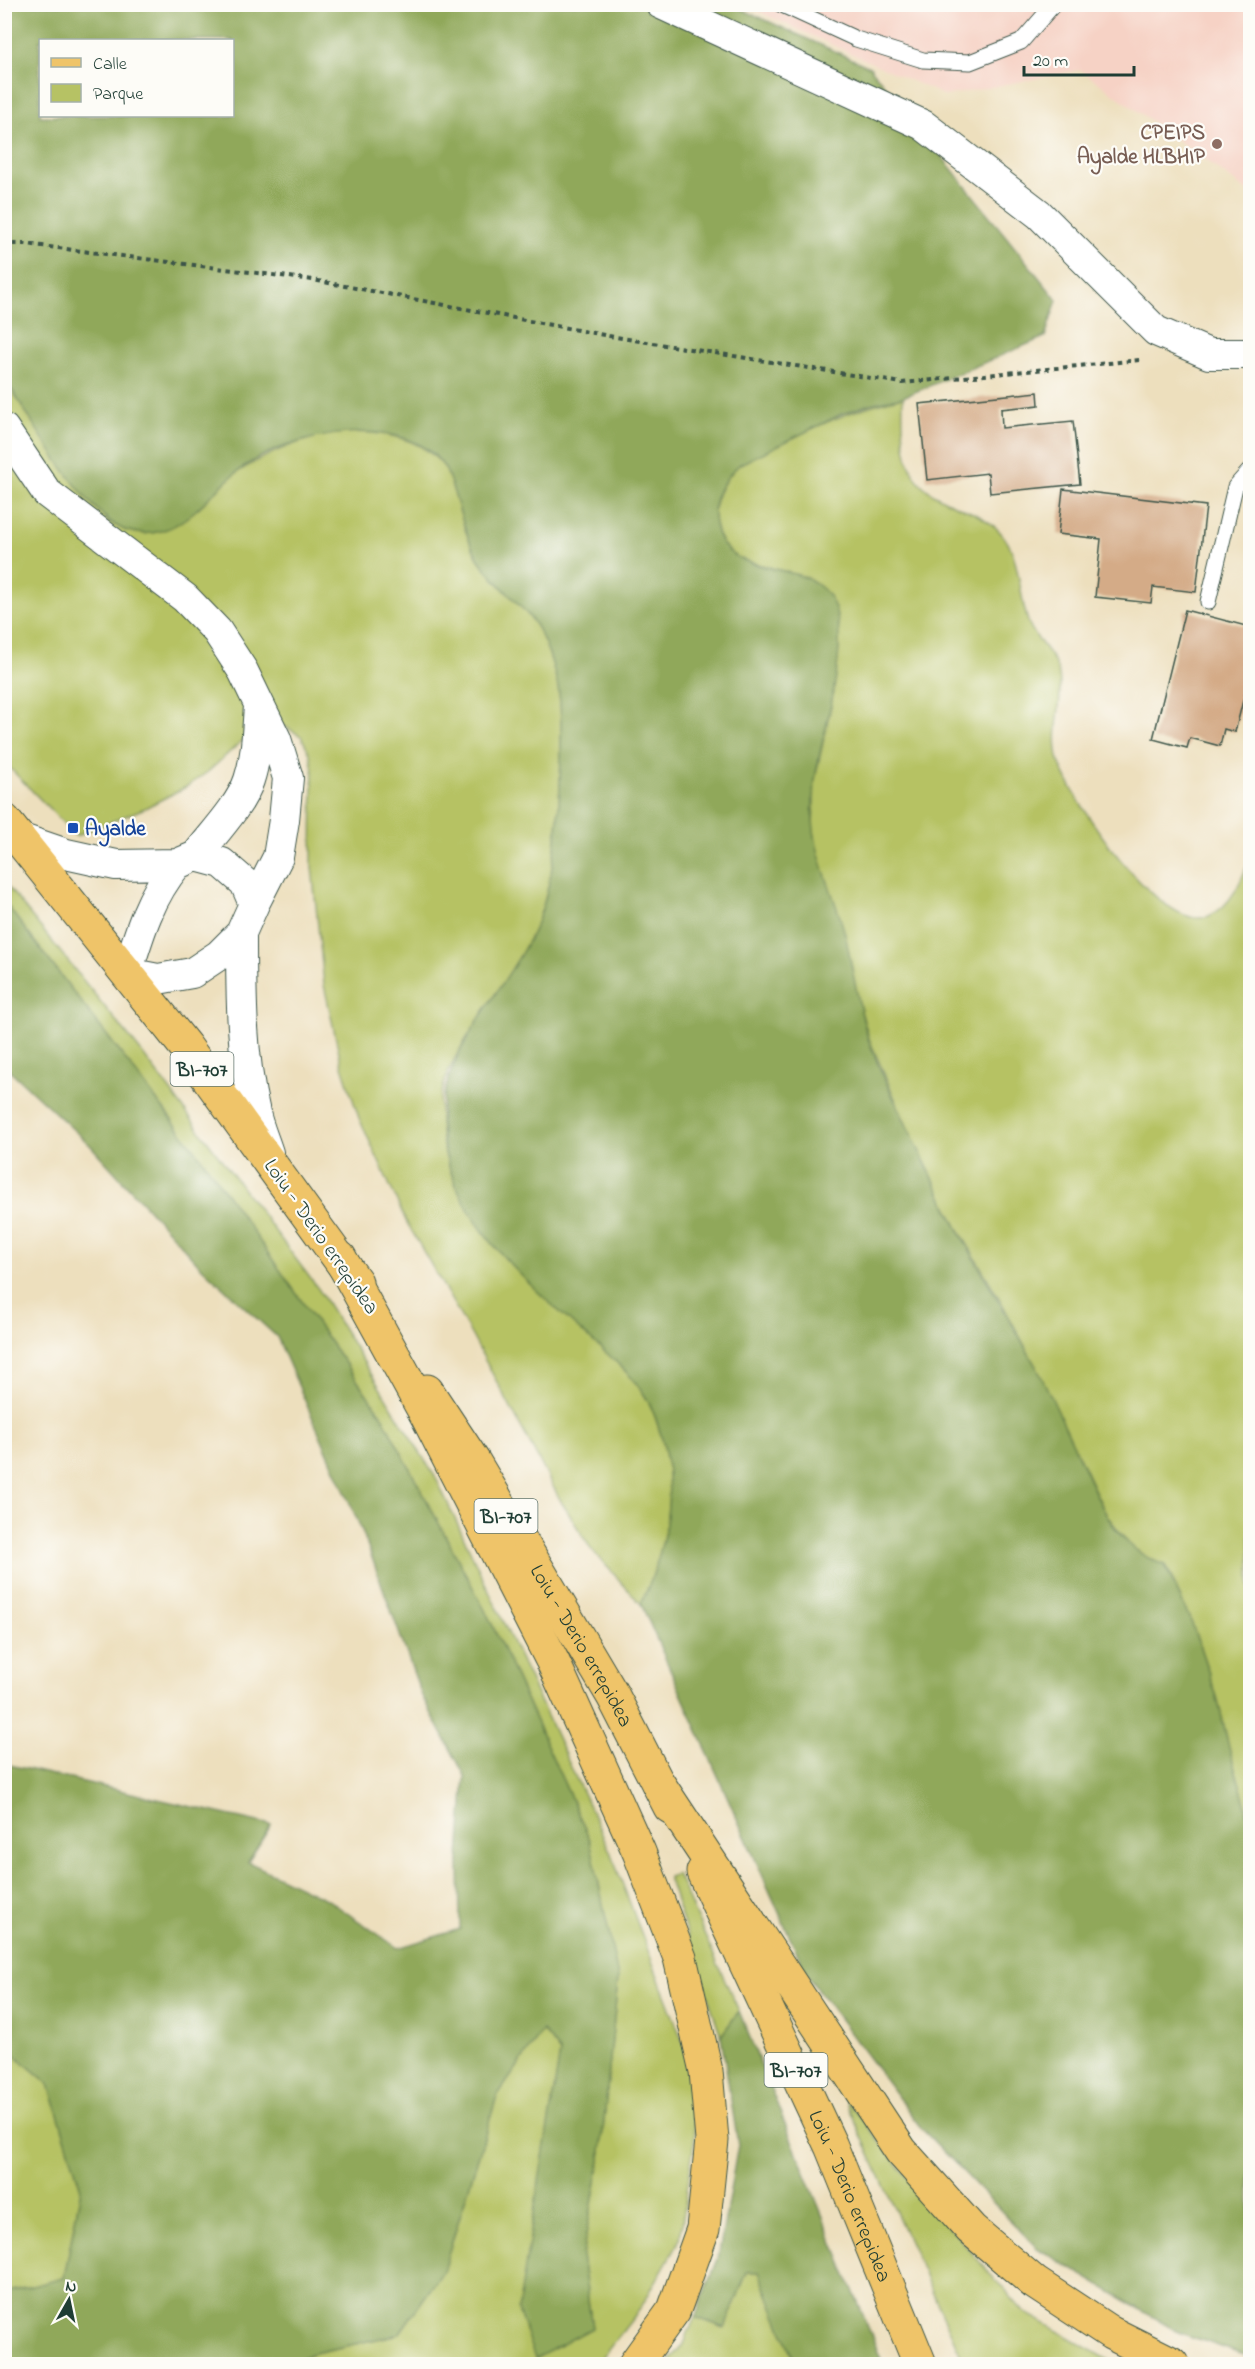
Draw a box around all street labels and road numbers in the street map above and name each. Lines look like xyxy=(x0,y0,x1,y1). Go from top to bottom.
road number: BI-707 xyxy=(170,1052,234,1086)
street label: Loiu - Derio errepidea xyxy=(255,1153,385,1321)
road number: BI-707 xyxy=(474,1499,538,1533)
street label: Loiu - Derio errepidea xyxy=(521,1559,639,1733)
road number: BI-707 xyxy=(764,2053,828,2087)
street label: Loiu - Derio errepidea xyxy=(799,2106,898,2287)

